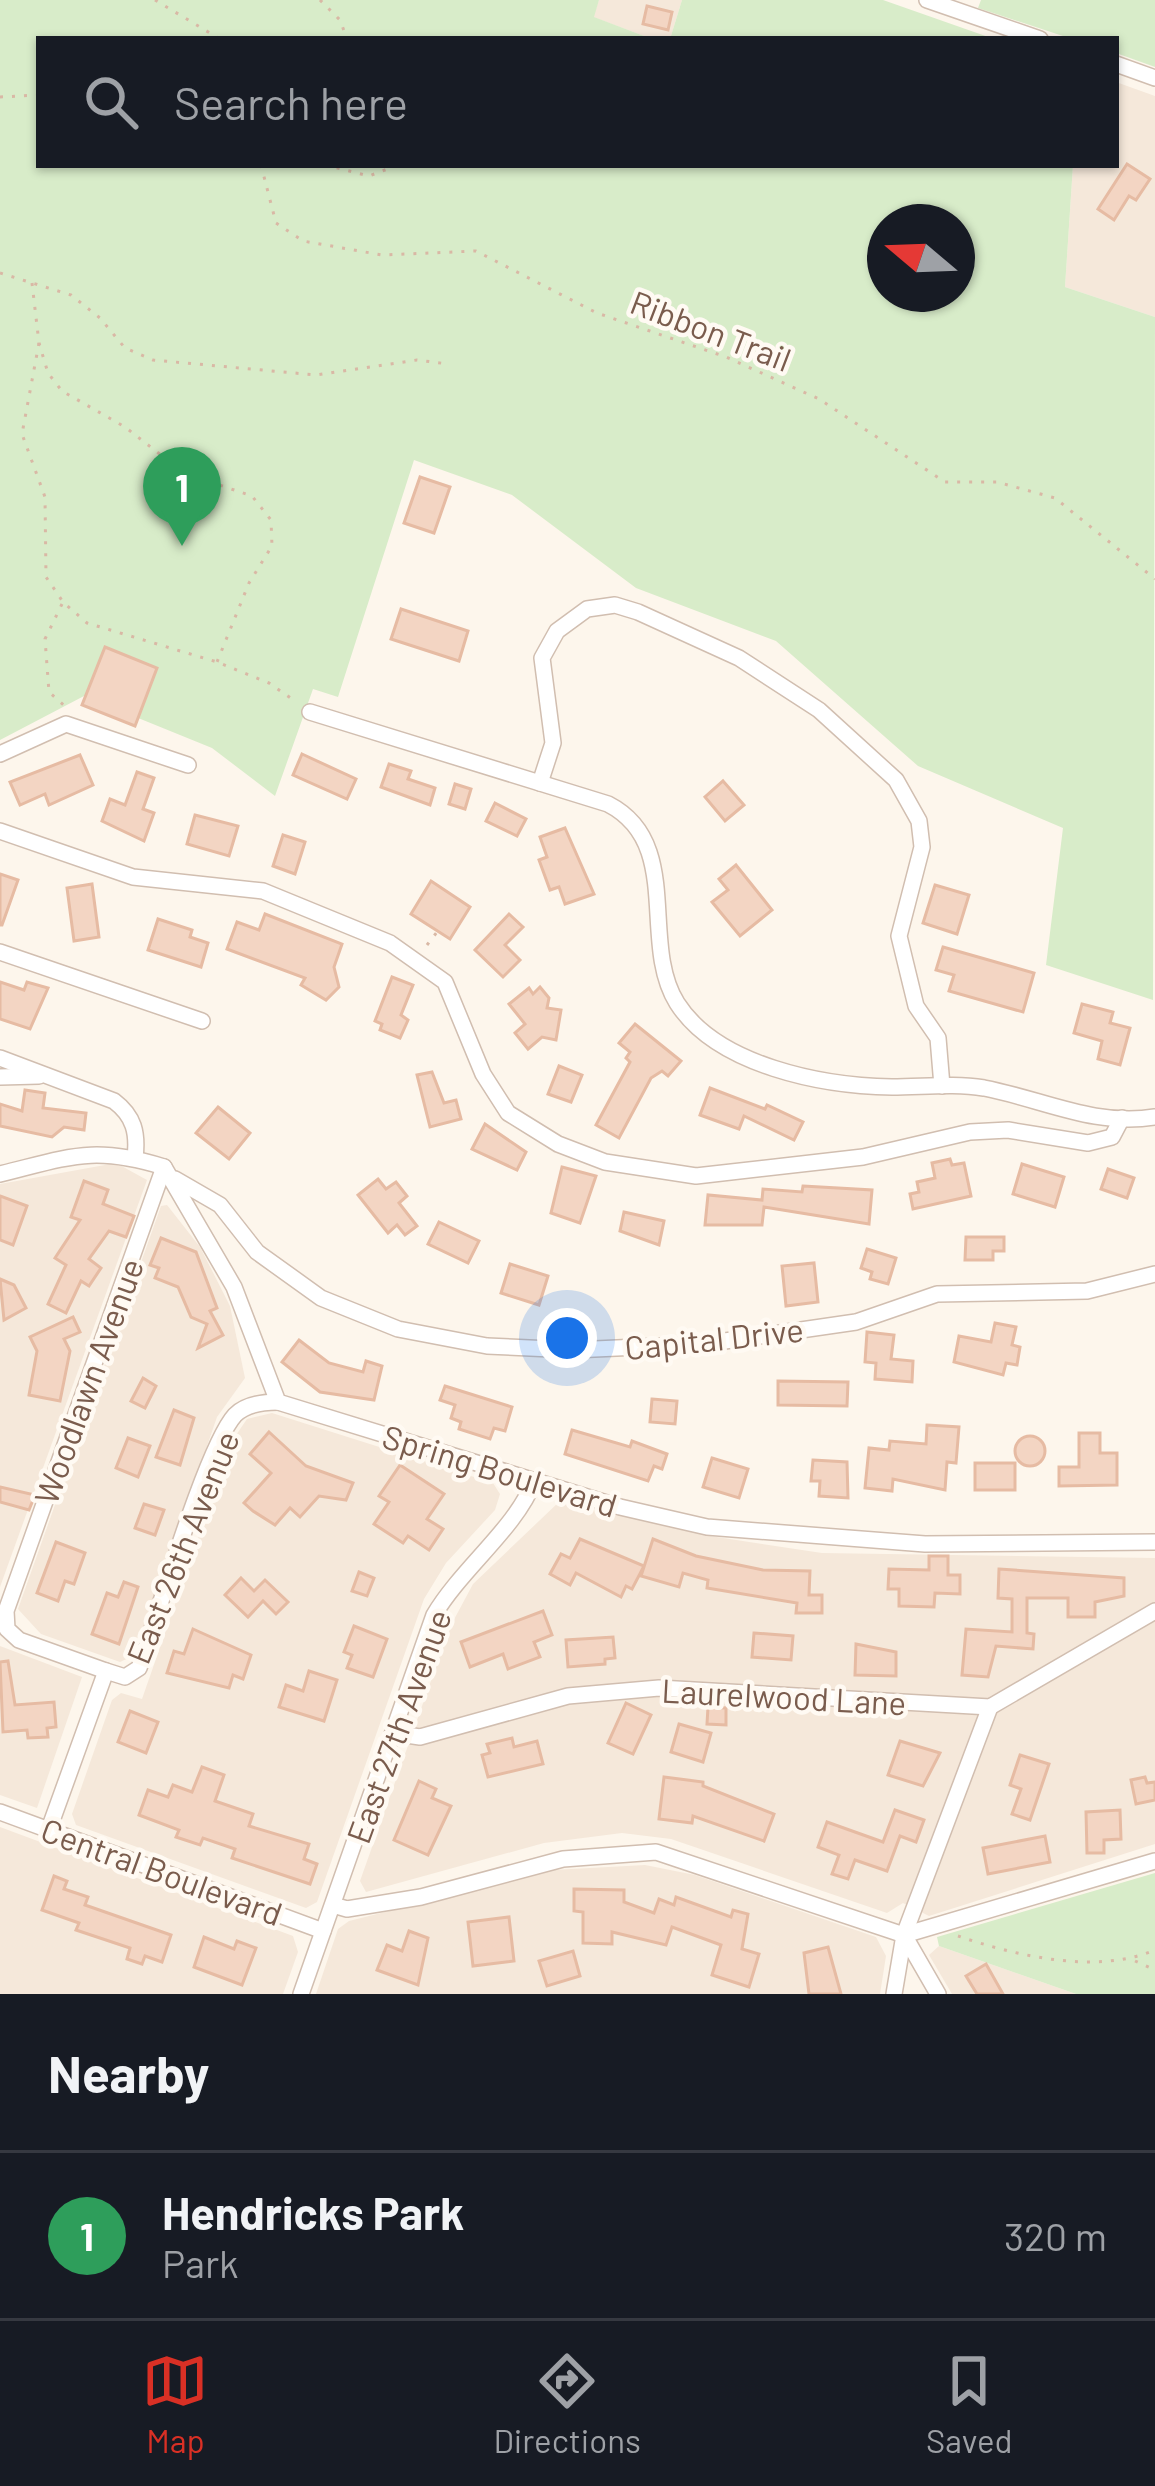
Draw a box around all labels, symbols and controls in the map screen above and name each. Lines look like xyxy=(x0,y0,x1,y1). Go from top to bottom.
search box xyxy=(36,36,1119,168)
icon: search xyxy=(78,69,144,135)
text: Search here xyxy=(174,75,408,129)
north arrow xyxy=(867,204,975,312)
street label: Ribbon Trail xyxy=(625,281,797,379)
pin: 1 xyxy=(143,447,221,546)
street label: Woodlawn Avenue xyxy=(25,1253,151,1509)
your location xyxy=(537,1308,597,1368)
street label: Capital Drive xyxy=(622,1309,806,1367)
street label: Spring Boulevard xyxy=(378,1415,622,1525)
street label: East 26th Avenue xyxy=(117,1425,247,1669)
street label: East 27th Avenue xyxy=(337,1604,459,1848)
street label: Laurelwood Lane xyxy=(661,1670,907,1722)
street label: Central Boulevard xyxy=(36,1809,288,1933)
text: Nearby xyxy=(48,2042,209,2103)
text: Hendricks Park xyxy=(162,2185,464,2239)
text: 1 xyxy=(80,2212,94,2259)
text: 320 m xyxy=(1004,2212,1107,2259)
text: Park xyxy=(162,2239,239,2286)
tab: Map xyxy=(142,2348,208,2460)
tab: Directions xyxy=(493,2348,641,2460)
tab: Saved xyxy=(926,2348,1013,2460)

